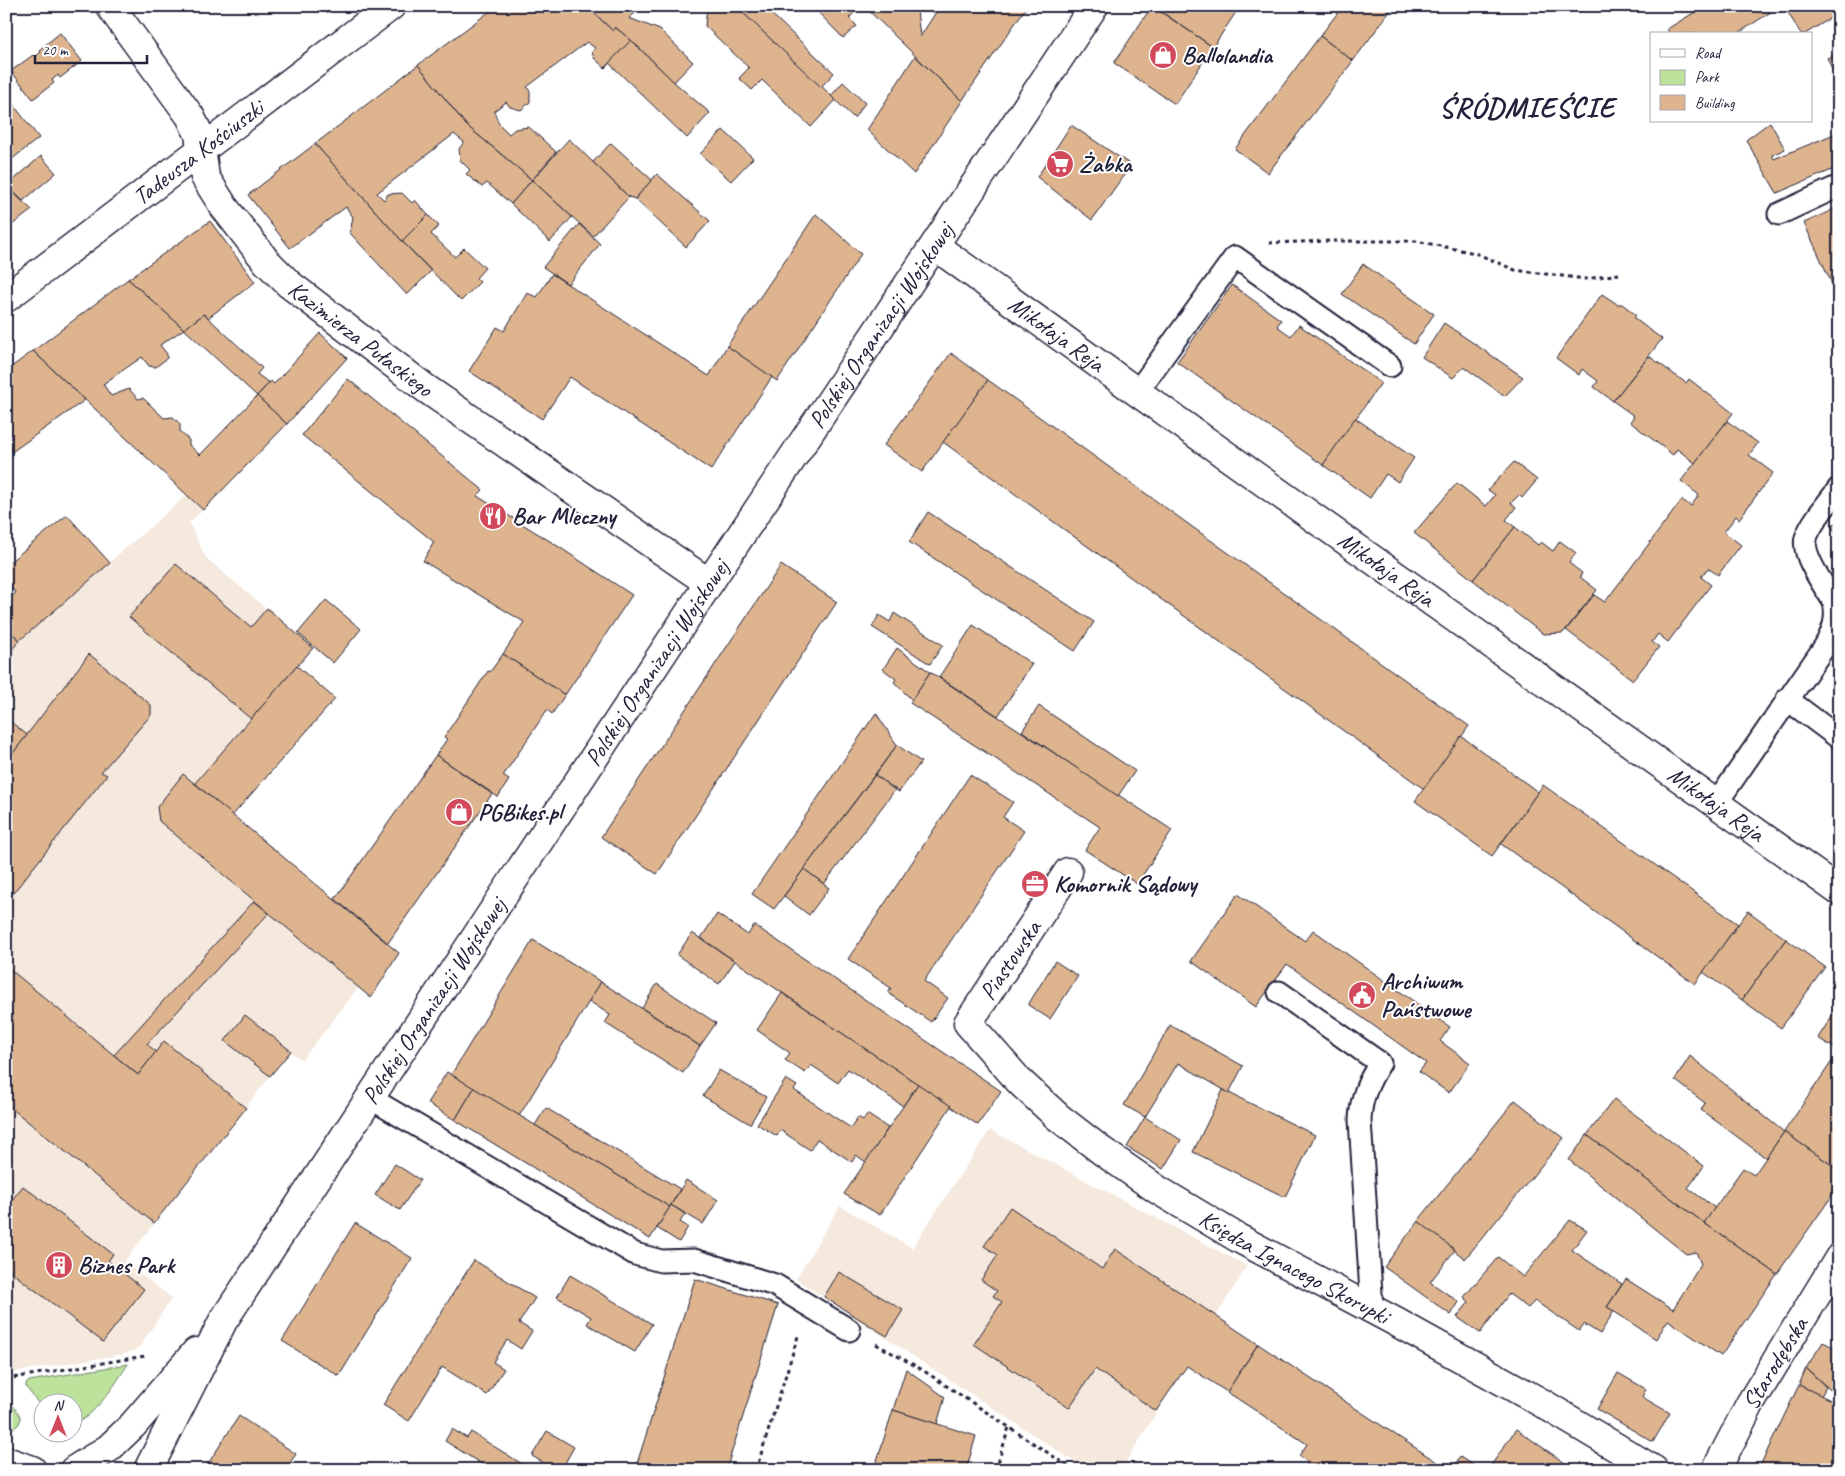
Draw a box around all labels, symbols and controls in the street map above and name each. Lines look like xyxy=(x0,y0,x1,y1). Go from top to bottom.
scale bar xyxy=(35,32,148,64)
legend xyxy=(1650,32,1812,122)
shop icon: Ballolandia xyxy=(1148,40,1178,70)
place label: Ballolandia xyxy=(1182,40,1274,70)
text: 20 m xyxy=(42,41,69,60)
text: Road xyxy=(1695,44,1722,63)
text: Park xyxy=(1695,68,1720,87)
district label: ŚRÓDMIEŚCIE xyxy=(1439,89,1618,126)
street label: Tadeusza Kościuszki xyxy=(127,91,272,211)
text: Building xyxy=(1695,94,1735,113)
supermarket icon: Żabka xyxy=(1045,149,1075,179)
place label: Żabka xyxy=(1079,149,1134,179)
street label: Polskiej Organizacji Wojskowej xyxy=(802,215,962,434)
street label: Kazimierza Pułaskiego xyxy=(282,274,439,404)
street label: Mikołaja Reja xyxy=(1003,289,1112,380)
restaurant icon: Bar Mleczny xyxy=(478,501,508,531)
place label: Bar Mleczny xyxy=(512,501,618,531)
street label: Mikołaja Reja xyxy=(1332,525,1442,615)
street label: Polskiej Organizacji Wojskowej xyxy=(578,551,737,771)
street label: Mikołaja Reja xyxy=(1662,759,1772,849)
shop icon: PGBikes.pl xyxy=(444,797,474,827)
place label: PGBikes.pl xyxy=(478,797,567,827)
office icon: Komornik Sądowy xyxy=(1020,869,1050,899)
place label: Komornik Sądowy xyxy=(1054,869,1199,899)
street label: Polskiej Organizacji Wojskowej xyxy=(355,890,514,1110)
street label: Piastowska xyxy=(972,913,1048,1006)
place label: Archiwum Państwowe xyxy=(1381,966,1472,1024)
public building icon: Archiwum Państwowe xyxy=(1347,980,1377,1010)
street label: Księdza Ignacego Skorupki xyxy=(1194,1203,1397,1332)
building icon: Biznes Park xyxy=(44,1250,74,1280)
place label: Biznes Park xyxy=(78,1250,176,1280)
street label: Starodębska xyxy=(1735,1310,1815,1415)
north arrow xyxy=(32,1394,82,1444)
text: N xyxy=(54,1397,65,1414)

